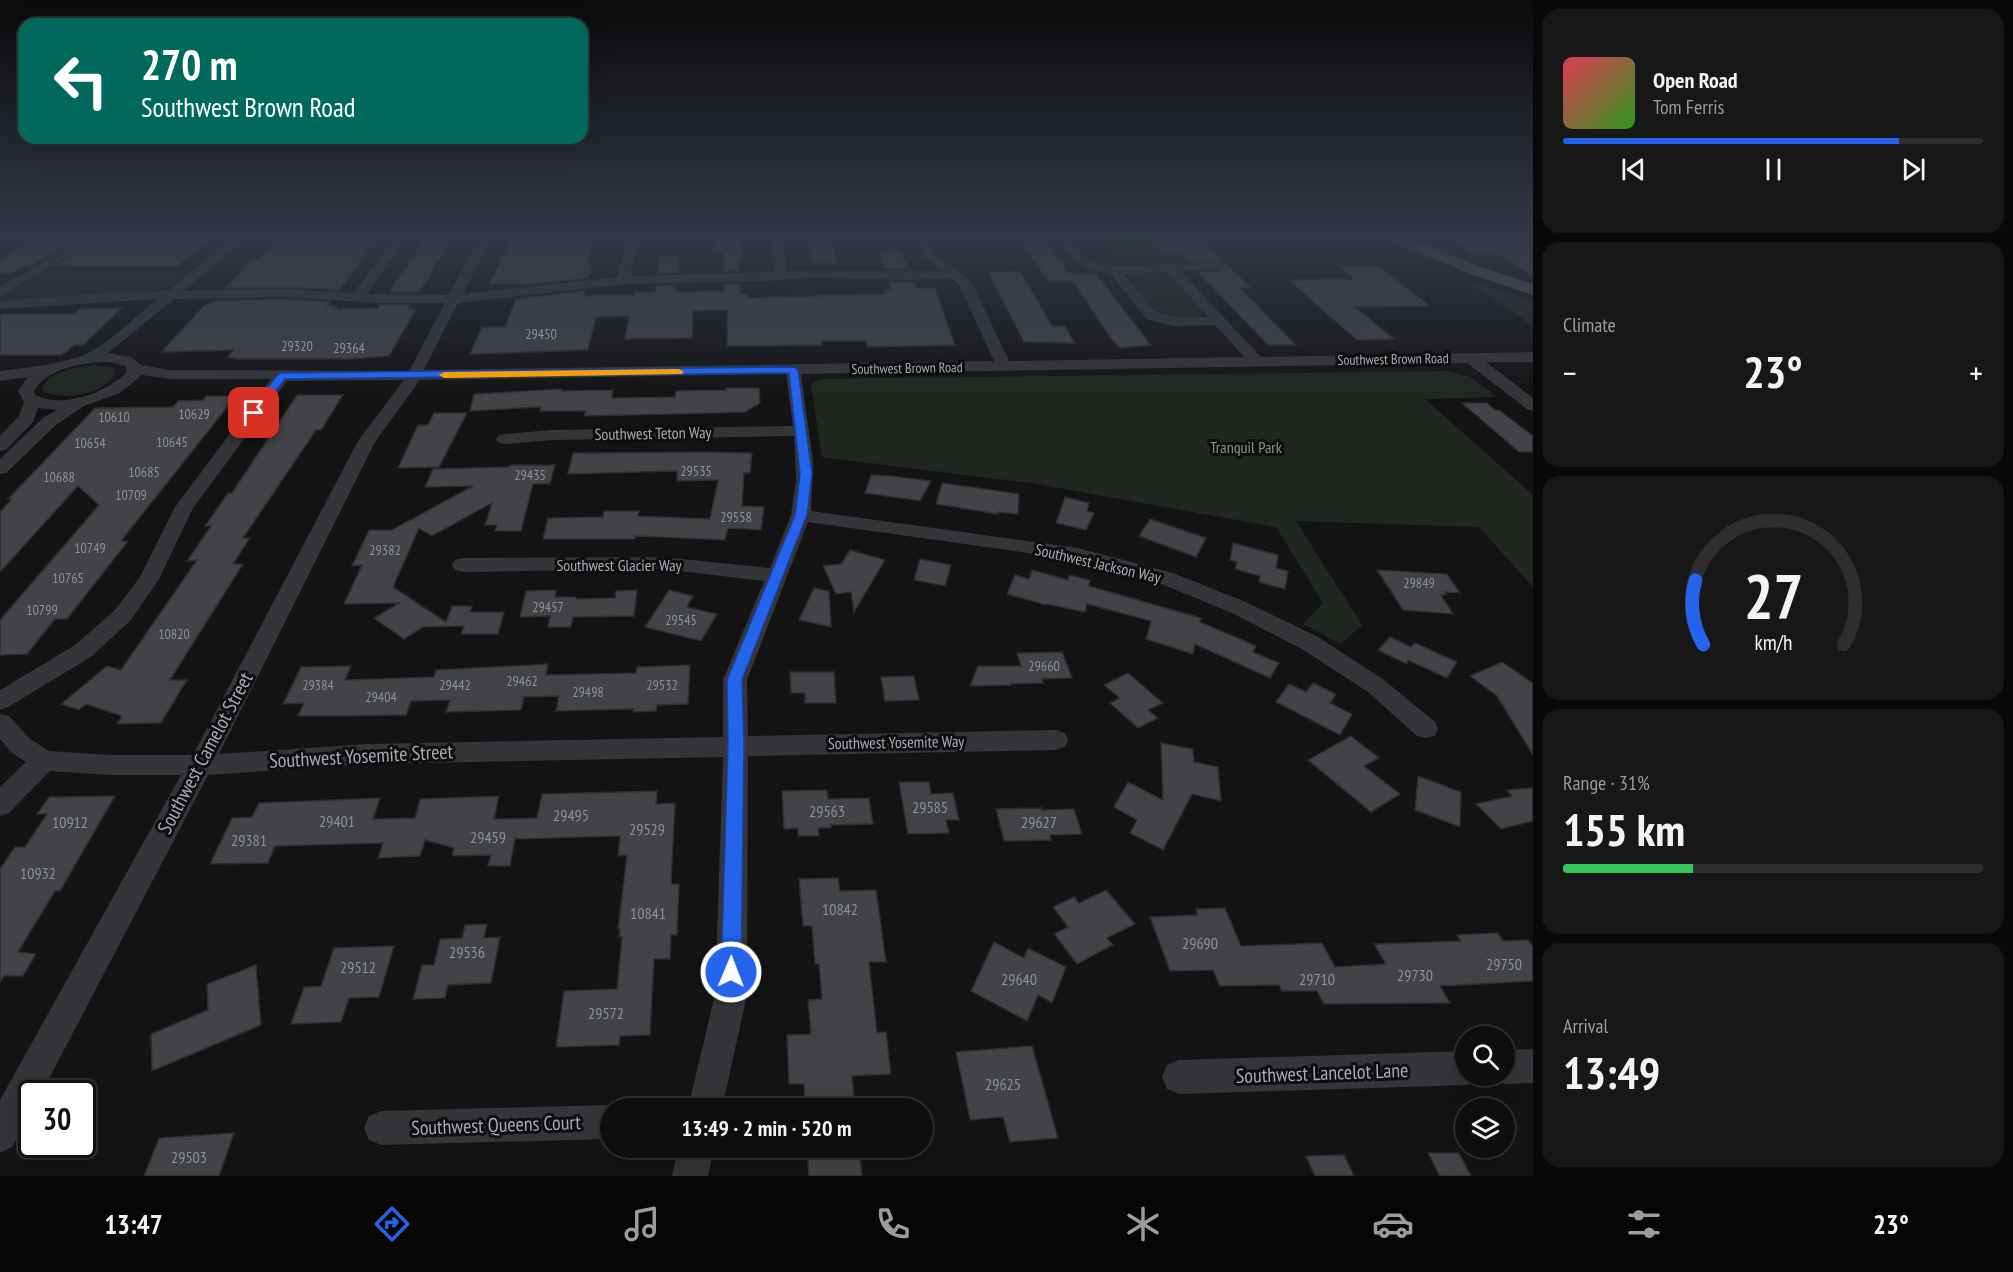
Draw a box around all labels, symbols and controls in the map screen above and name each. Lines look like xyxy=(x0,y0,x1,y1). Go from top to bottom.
text: 270 m xyxy=(141,37,238,92)
icon: left xyxy=(42,42,120,120)
text: Open Road xyxy=(1653,66,1738,94)
text: Southwest Brown Road xyxy=(141,90,355,124)
text: Tom Ferris xyxy=(1653,94,1724,120)
icon: previous xyxy=(1617,153,1650,186)
icon: pause xyxy=(1757,153,1790,186)
icon: next xyxy=(1897,153,1930,186)
text: Climate xyxy=(1563,312,1616,338)
house number: 29450 xyxy=(525,325,557,343)
house number: 29320 xyxy=(281,337,313,355)
house number: 29364 xyxy=(333,339,365,357)
text: 23° xyxy=(1743,342,1803,400)
street label: Southwest Brown Road xyxy=(1337,349,1449,369)
text: − xyxy=(1563,351,1577,394)
text: + xyxy=(1969,351,1983,394)
street label: Southwest Brown Road xyxy=(851,358,963,378)
pin xyxy=(228,387,279,438)
icon: arrive xyxy=(237,396,270,429)
house number: 10629 xyxy=(178,405,210,423)
house number: 10610 xyxy=(98,408,130,426)
street label: Southwest Teton Way xyxy=(594,422,712,444)
house number: 10645 xyxy=(156,433,188,451)
house number: 10654 xyxy=(74,434,106,452)
park label: Tranquil Park xyxy=(1210,437,1283,457)
house number: 29535 xyxy=(680,462,712,480)
house number: 10685 xyxy=(128,463,160,481)
house number: 29435 xyxy=(514,466,546,484)
house number: 10688 xyxy=(43,468,75,486)
house number: 10709 xyxy=(115,486,147,504)
house number: 29558 xyxy=(720,508,752,526)
house number: 10749 xyxy=(74,539,106,557)
street label: Southwest Jackson Way xyxy=(1033,539,1163,587)
house number: 29382 xyxy=(369,541,401,559)
street label: Southwest Glacier Way xyxy=(556,555,682,575)
text: 27 xyxy=(1743,555,1803,636)
house number: 10765 xyxy=(52,569,84,587)
house number: 29849 xyxy=(1403,574,1435,592)
house number: 29457 xyxy=(532,598,564,616)
house number: 10799 xyxy=(26,601,58,619)
house number: 29545 xyxy=(665,611,697,629)
house number: 10820 xyxy=(158,625,190,643)
text: km/h xyxy=(1754,628,1792,656)
house number: 29660 xyxy=(1028,657,1060,675)
street label: Southwest Camelot Street xyxy=(151,667,259,838)
house number: 29462 xyxy=(506,672,538,690)
house number: 29384 xyxy=(302,676,334,694)
house number: 29442 xyxy=(439,676,471,694)
house number: 29532 xyxy=(646,676,678,694)
house number: 29498 xyxy=(572,683,604,701)
house number: 29404 xyxy=(365,688,397,706)
street label: Southwest Yosemite Way xyxy=(828,731,964,753)
street label: Southwest Yosemite Street xyxy=(268,738,454,774)
text: Range · 31% xyxy=(1563,770,1650,796)
house number: 29585 xyxy=(912,797,948,817)
text: 155 km xyxy=(1563,800,1685,858)
house number: 29563 xyxy=(809,801,845,821)
house number: 29495 xyxy=(553,805,589,825)
house number: 29401 xyxy=(319,811,355,831)
house number: 10912 xyxy=(52,812,88,832)
house number: 29627 xyxy=(1021,812,1057,832)
house number: 29529 xyxy=(629,819,665,839)
house number: 29459 xyxy=(470,827,506,847)
house number: 29381 xyxy=(231,830,267,850)
house number: 10932 xyxy=(20,863,56,883)
house number: 10842 xyxy=(822,899,858,919)
house number: 10841 xyxy=(630,903,666,923)
house number: 29690 xyxy=(1182,933,1218,953)
position arrow xyxy=(699,940,763,1004)
house number: 29536 xyxy=(449,942,485,962)
house number: 29750 xyxy=(1486,954,1522,974)
house number: 29512 xyxy=(340,957,376,977)
house number: 29730 xyxy=(1397,965,1433,985)
house number: 29640 xyxy=(1001,969,1037,989)
house number: 29710 xyxy=(1299,969,1335,989)
house number: 29572 xyxy=(588,1003,624,1023)
text: Arrival xyxy=(1563,1013,1608,1039)
map controls xyxy=(1455,1026,1515,1158)
button: search xyxy=(1455,1026,1515,1086)
text: 13:49 xyxy=(1563,1043,1660,1101)
street label: Southwest Lancelot Lane xyxy=(1235,1057,1409,1089)
house number: 29625 xyxy=(985,1074,1021,1094)
speed limit sign: 30 xyxy=(18,1080,96,1158)
button: layers xyxy=(1455,1098,1515,1158)
street label: Southwest Queens Court xyxy=(411,1109,582,1141)
text: 13:49 · 2 min · 520 m xyxy=(681,1114,852,1142)
house number: 29503 xyxy=(171,1147,207,1167)
icon: directions xyxy=(371,1203,413,1245)
icon: music xyxy=(621,1203,663,1245)
icon: phone xyxy=(872,1203,914,1245)
icon: climate xyxy=(1122,1203,1164,1245)
icon: car xyxy=(1372,1203,1414,1245)
icon: filters xyxy=(1623,1203,1665,1245)
text: 13:47 xyxy=(104,1207,163,1241)
text: 23° xyxy=(1873,1207,1909,1241)

